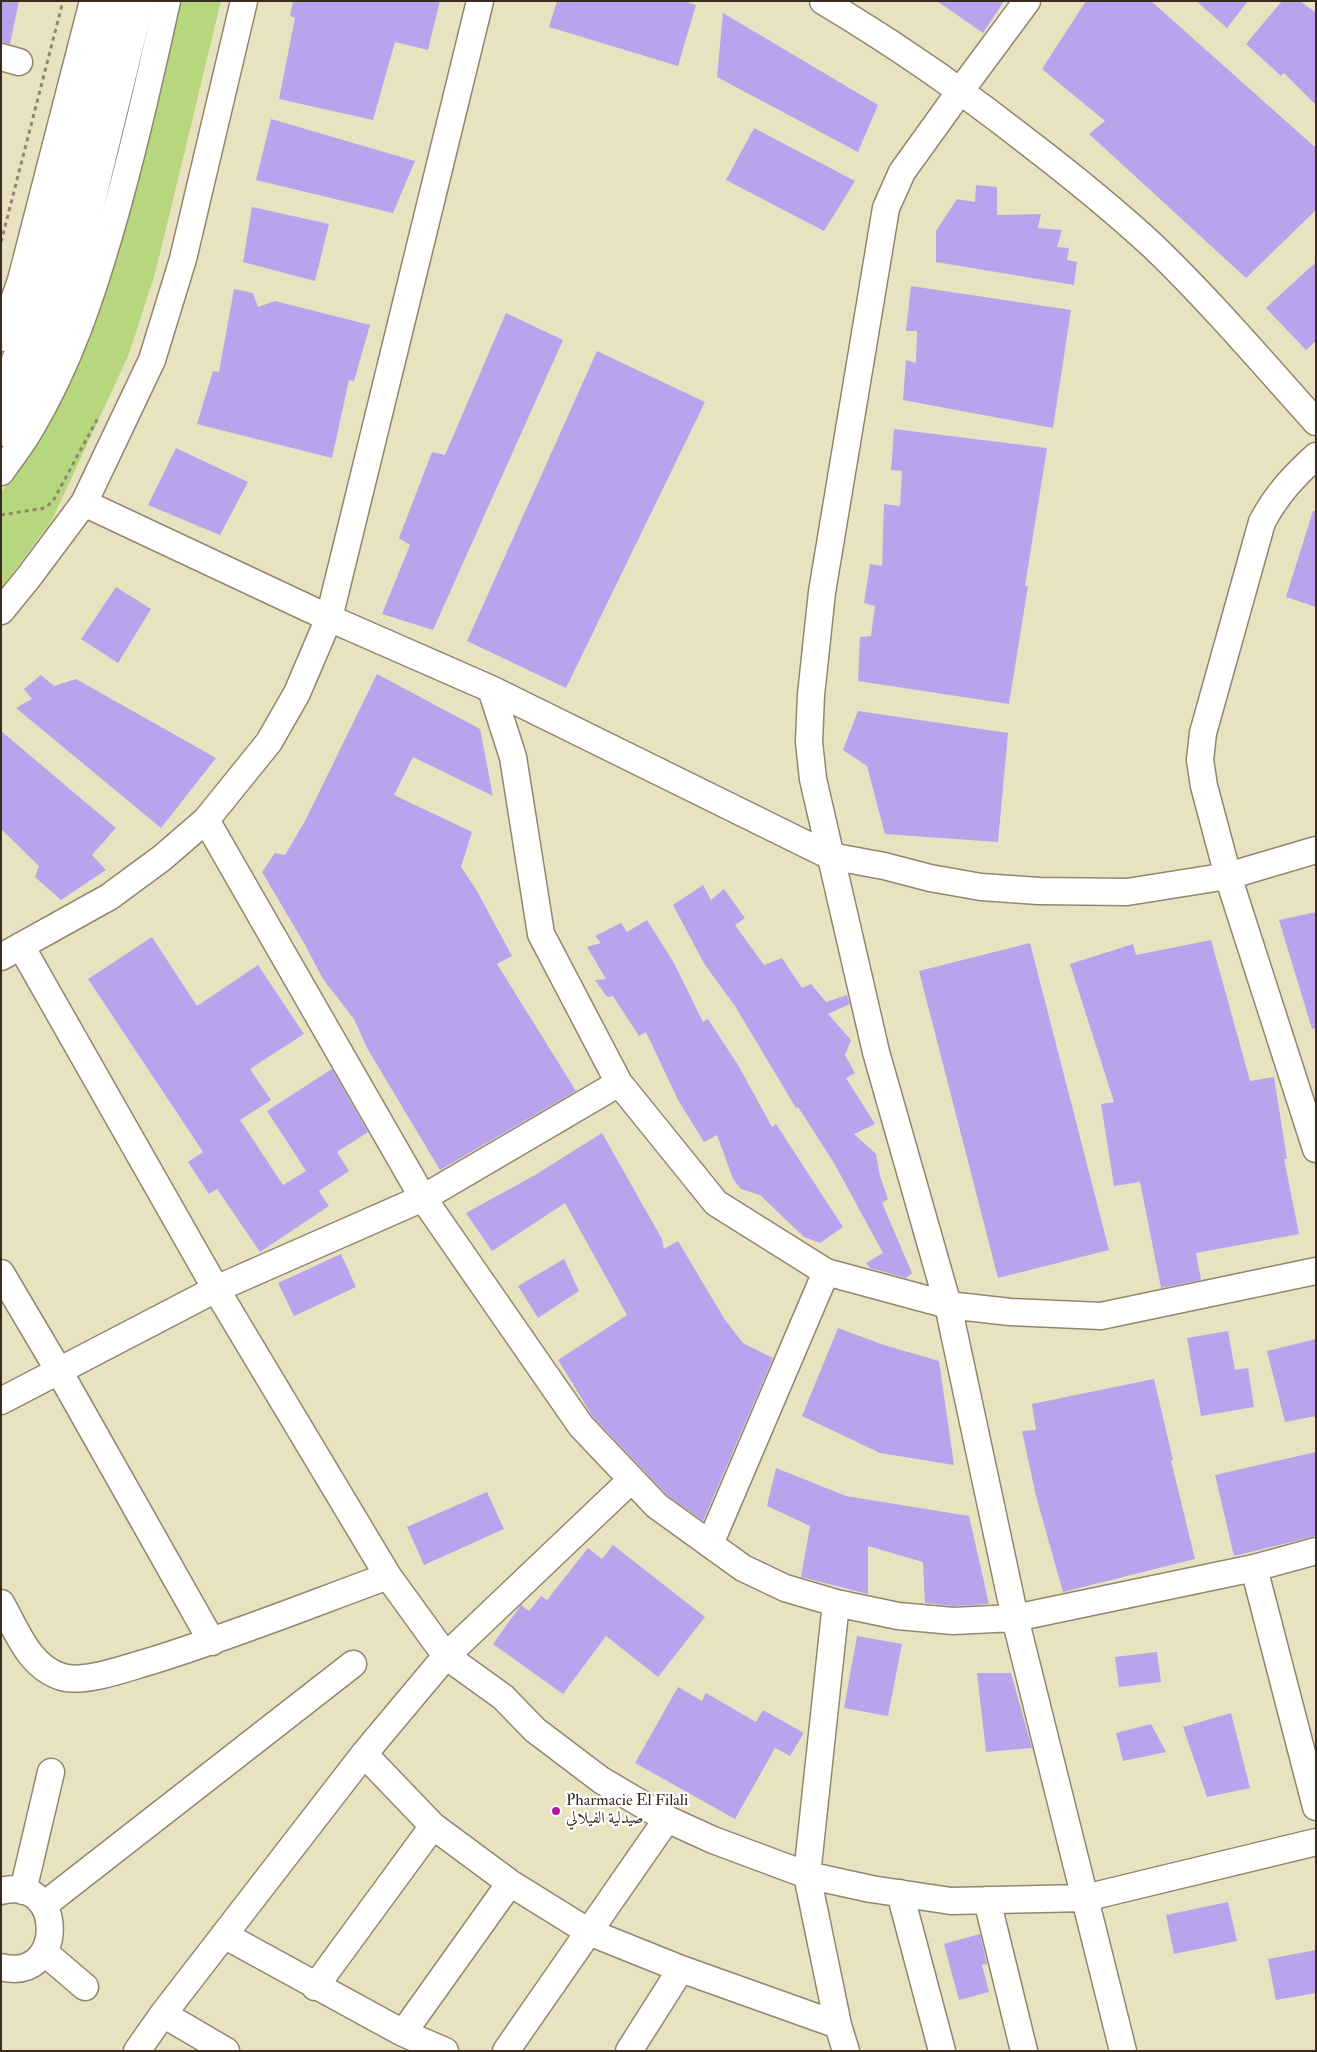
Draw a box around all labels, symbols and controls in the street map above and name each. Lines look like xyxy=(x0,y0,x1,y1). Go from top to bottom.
place label: Pharmacie El Filali صيدلية الفيلالي xyxy=(566,1792,688,1830)
marker: Pharmacie El Filali صيدلية الفيلالي xyxy=(550,1805,562,1817)

